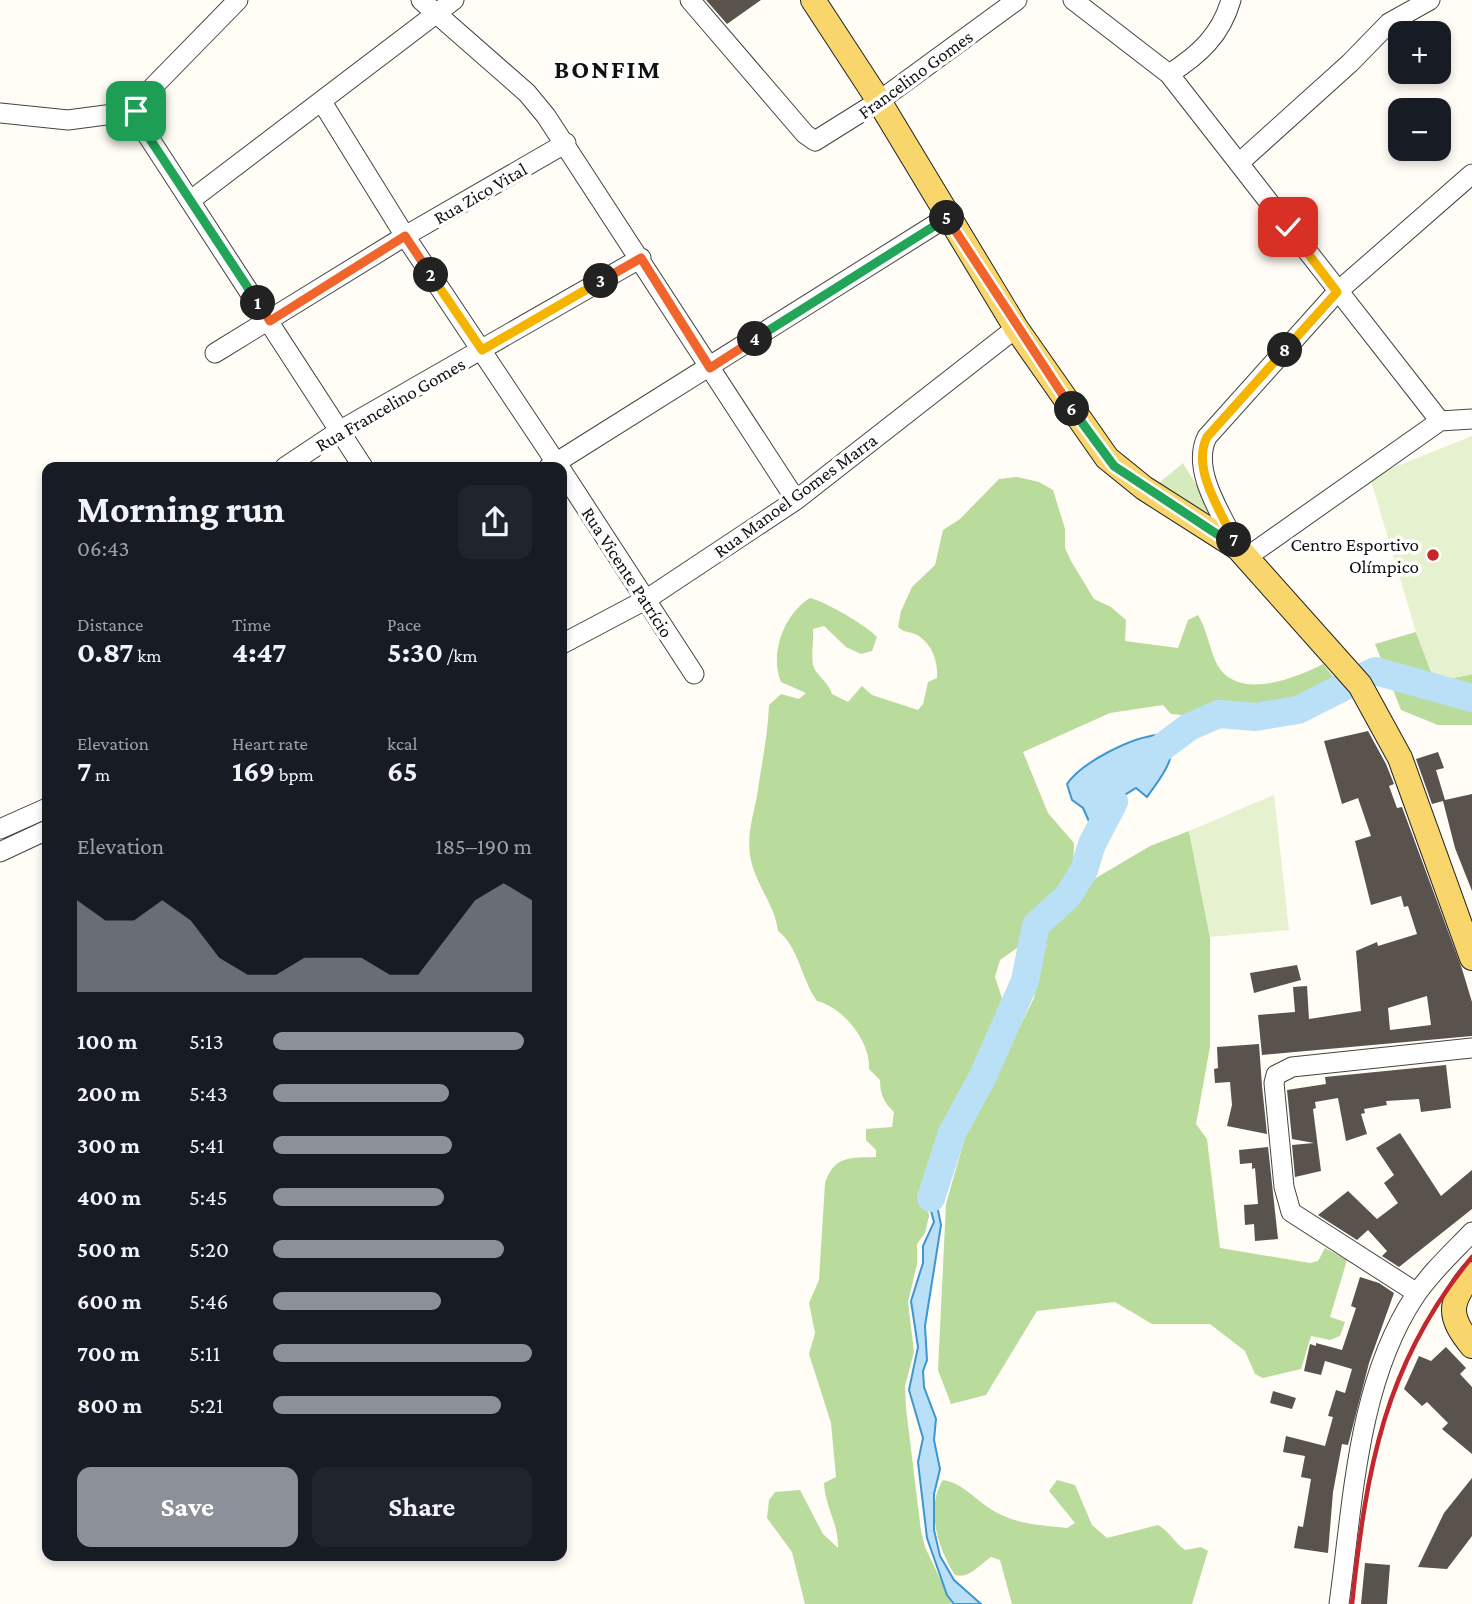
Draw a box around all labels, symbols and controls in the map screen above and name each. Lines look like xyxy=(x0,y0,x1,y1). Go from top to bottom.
map controls xyxy=(1388,21,1451,161)
button: + xyxy=(1388,21,1451,84)
street label: Francelino Gomes xyxy=(854,26,977,123)
district label: BONFIM xyxy=(554,55,662,84)
pin xyxy=(106,81,166,141)
icon: arrive xyxy=(117,92,155,130)
button: − xyxy=(1388,98,1451,161)
street label: Rua Zico Vital xyxy=(430,158,530,228)
pin xyxy=(1258,197,1318,257)
pin: 5 xyxy=(930,200,964,235)
text: 5 xyxy=(942,207,951,228)
icon: check xyxy=(1269,208,1307,246)
pin: 2 xyxy=(414,258,448,292)
text: 2 xyxy=(426,264,435,285)
pin: 3 xyxy=(584,264,618,298)
text: 3 xyxy=(596,270,605,291)
pin: 1 xyxy=(240,286,276,320)
text: 1 xyxy=(254,292,261,313)
pin: 4 xyxy=(738,322,772,356)
text: 4 xyxy=(749,328,760,349)
pin: 8 xyxy=(1268,332,1302,368)
text: 8 xyxy=(1279,339,1290,360)
street label: Rua Francelino Gomes xyxy=(312,353,469,456)
pin: 6 xyxy=(1054,392,1090,426)
text: 6 xyxy=(1066,398,1077,419)
street label: Rua Manoel Gomes Marra xyxy=(710,429,881,562)
button: share xyxy=(458,485,532,559)
text: Morning run xyxy=(77,488,285,530)
street label: Rua Vicente Patrício xyxy=(578,503,678,641)
pin: 7 xyxy=(1216,522,1252,558)
text: 7 xyxy=(1229,529,1238,550)
place label: Centro Esportivo Olímpico xyxy=(1291,534,1419,577)
text: 06:43 xyxy=(77,535,129,561)
marker: Centro Esportivo Olímpico xyxy=(1425,547,1441,563)
text: Distance xyxy=(77,614,143,635)
text: Time xyxy=(232,614,271,635)
text: Pace xyxy=(387,614,421,635)
text: 0.87 xyxy=(77,635,134,668)
text: 4:47 xyxy=(232,635,287,668)
text: 5:30 xyxy=(387,635,443,668)
text: km xyxy=(134,645,162,666)
text: /km xyxy=(443,645,478,666)
text: Elevation xyxy=(77,733,149,754)
text: Heart rate xyxy=(232,733,308,754)
text: kcal xyxy=(387,733,418,754)
text: 7 xyxy=(77,754,92,787)
text: 169 xyxy=(232,754,275,787)
text: 65 xyxy=(387,754,418,787)
text: m xyxy=(92,764,110,785)
text: bpm xyxy=(275,764,314,785)
text: Elevation xyxy=(77,833,164,859)
text: 185–190 m xyxy=(435,833,532,859)
text: 100 m xyxy=(77,1028,137,1054)
text: 5:13 xyxy=(189,1028,224,1054)
text: 200 m xyxy=(77,1080,141,1106)
text: 5:43 xyxy=(189,1080,228,1106)
text: 300 m xyxy=(77,1132,140,1158)
text: 5:41 xyxy=(189,1132,225,1158)
text: 400 m xyxy=(77,1184,141,1210)
text: 5:45 xyxy=(189,1184,228,1210)
text: 500 m xyxy=(77,1236,140,1262)
text: 5:20 xyxy=(189,1236,229,1262)
text: 600 m xyxy=(77,1288,141,1314)
text: 5:46 xyxy=(189,1288,229,1314)
text: 700 m xyxy=(77,1340,140,1366)
text: 5:11 xyxy=(189,1340,220,1366)
text: 800 m xyxy=(77,1392,142,1418)
text: 5:21 xyxy=(189,1392,224,1418)
button: Save xyxy=(77,1467,298,1547)
button: Share xyxy=(312,1467,532,1547)

